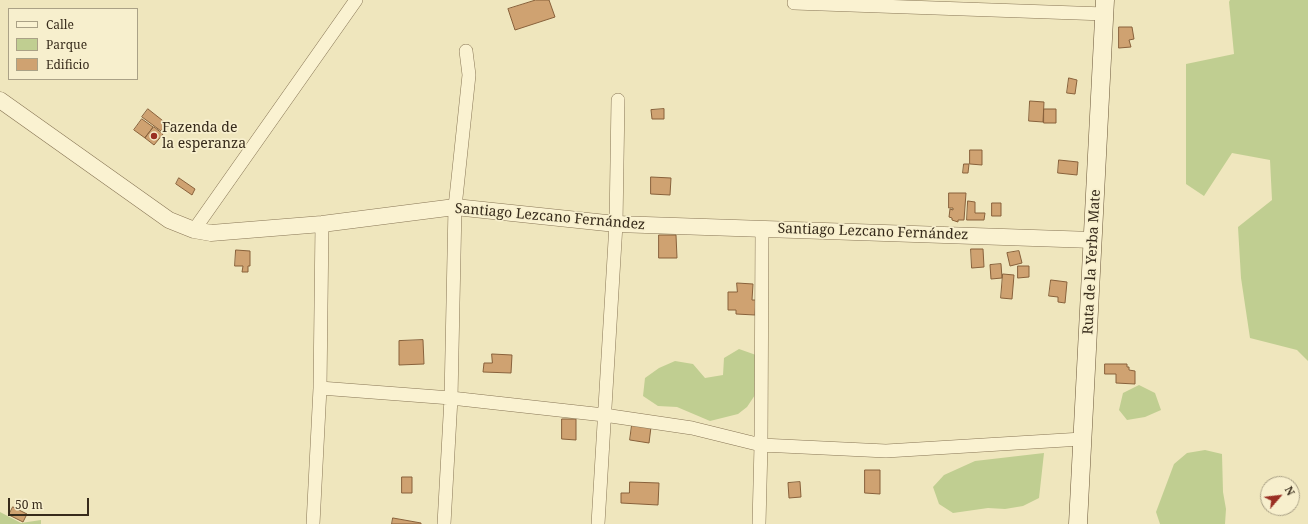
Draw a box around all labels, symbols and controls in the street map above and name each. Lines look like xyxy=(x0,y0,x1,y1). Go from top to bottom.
legend xyxy=(8,8,138,80)
text: Calle xyxy=(46,16,74,33)
text: Parque xyxy=(46,36,87,53)
text: Edificio xyxy=(46,56,89,73)
place label: Fazenda de la esperanza xyxy=(162,120,246,152)
marker: Fazenda de la esperanza xyxy=(149,131,159,141)
street label: Ruta de la Yerba Mate xyxy=(1080,189,1104,335)
street label: Santiago Lezcano Fernández xyxy=(454,200,646,234)
street label: Santiago Lezcano Fernández xyxy=(777,220,969,244)
north arrow xyxy=(1260,476,1300,516)
text: N xyxy=(1281,483,1299,498)
scale bar xyxy=(10,490,91,516)
text: 50 m xyxy=(15,496,43,513)

